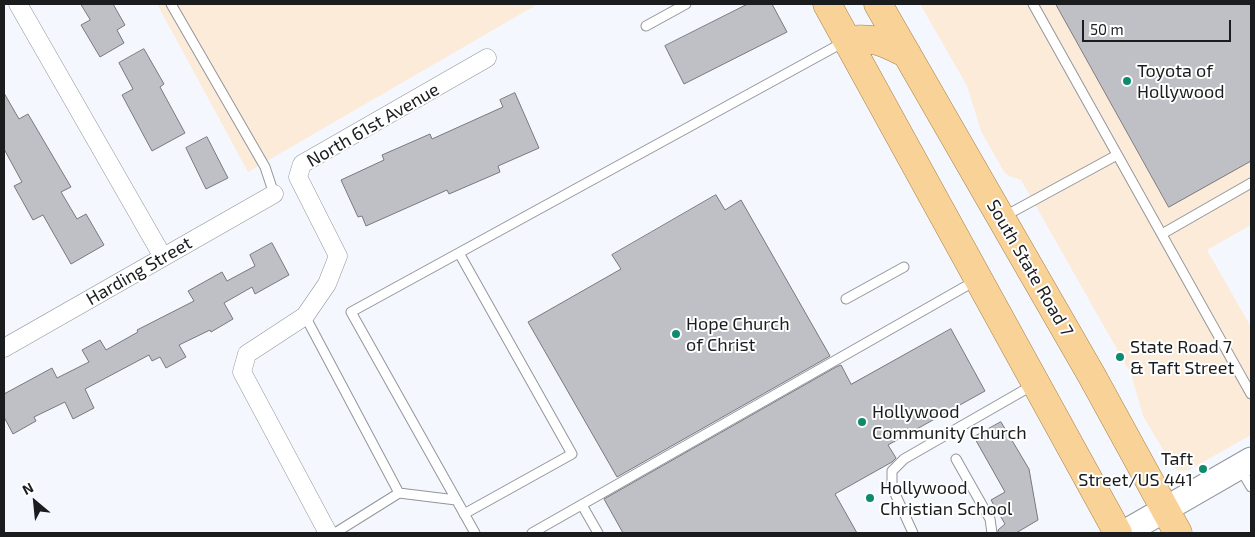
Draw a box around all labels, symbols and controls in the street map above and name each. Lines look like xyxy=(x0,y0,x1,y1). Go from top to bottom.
scale bar xyxy=(1085,10,1234,42)
text: 50 m xyxy=(1090,20,1124,38)
place label: Toyota of Hollywood xyxy=(1137,60,1225,102)
marker: Toyota of Hollywood xyxy=(1121,75,1133,87)
street label: North 61st Avenue xyxy=(303,78,443,172)
street label: South State Road 7 xyxy=(982,196,1078,340)
street label: Harding Street xyxy=(82,232,196,310)
place label: Hope Church of Christ xyxy=(686,313,790,356)
marker: Hope Church of Christ xyxy=(670,328,682,340)
place label: State Road 7 & Taft Street xyxy=(1130,336,1234,378)
marker: State Road 7 & Taft Street xyxy=(1114,351,1126,363)
place label: Hollywood Community Church xyxy=(872,401,1027,444)
marker: Hollywood Community Church xyxy=(856,416,868,428)
place label: Taft Street/US 441 xyxy=(1078,448,1193,490)
marker: Taft Street/US 441 xyxy=(1197,463,1209,475)
north arrow xyxy=(10,477,60,527)
place label: Hollywood Christian School xyxy=(880,477,1012,520)
text: N xyxy=(19,478,36,498)
marker: Hollywood Christian School xyxy=(864,492,876,504)

